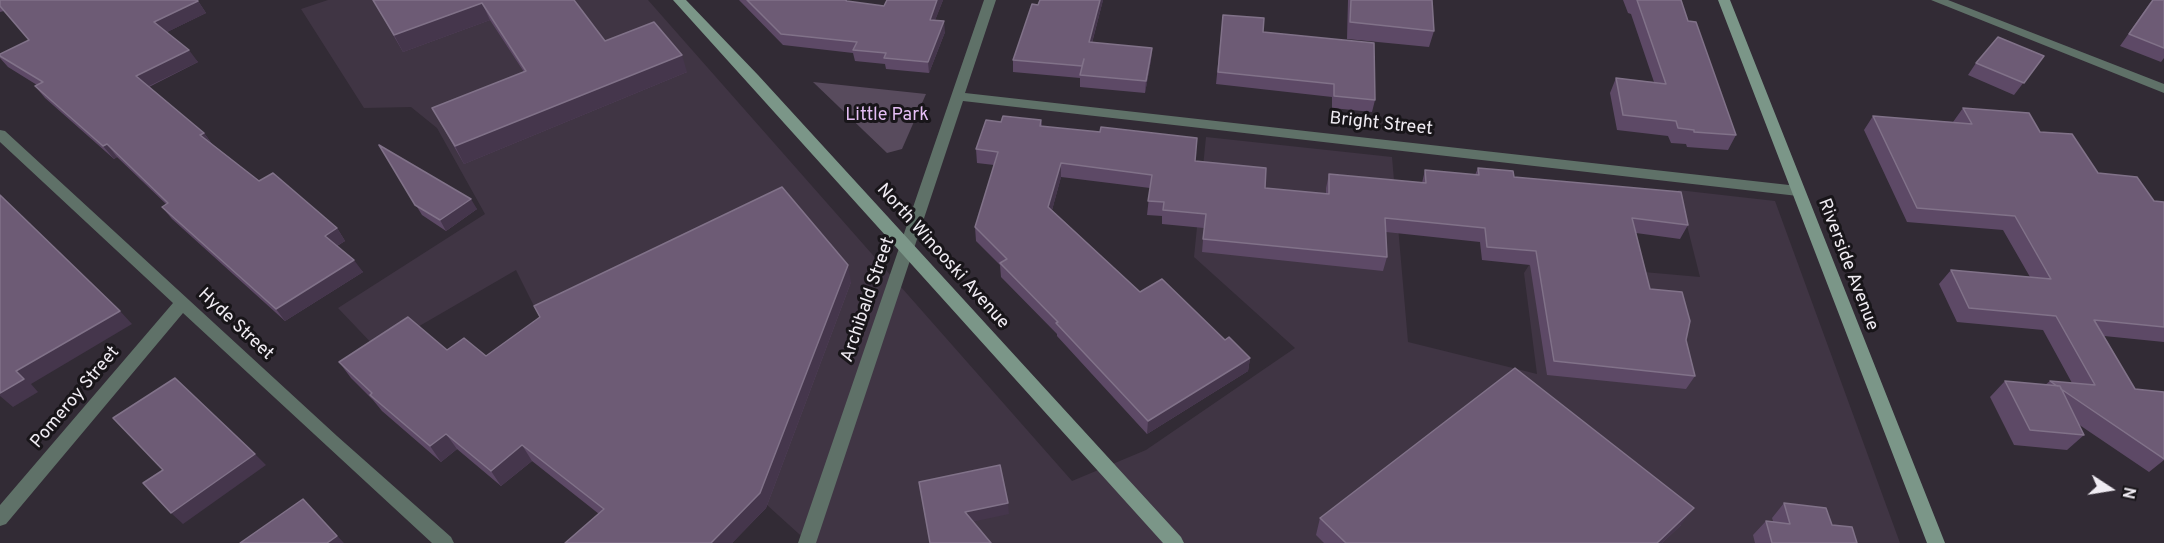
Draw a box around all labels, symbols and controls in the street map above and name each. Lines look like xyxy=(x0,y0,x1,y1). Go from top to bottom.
park label: Little Park xyxy=(845,105,929,127)
street label: Bright Street xyxy=(1328,109,1434,141)
street label: North Winooski Avenue xyxy=(871,180,1013,334)
street label: Riverside Avenue xyxy=(1812,196,1882,334)
street label: Archibald Street xyxy=(837,235,901,365)
street label: Hyde Street xyxy=(193,284,277,366)
street label: Pomeroy Street xyxy=(27,343,125,453)
north arrow xyxy=(2080,459,2140,519)
text: N xyxy=(2117,485,2139,500)

